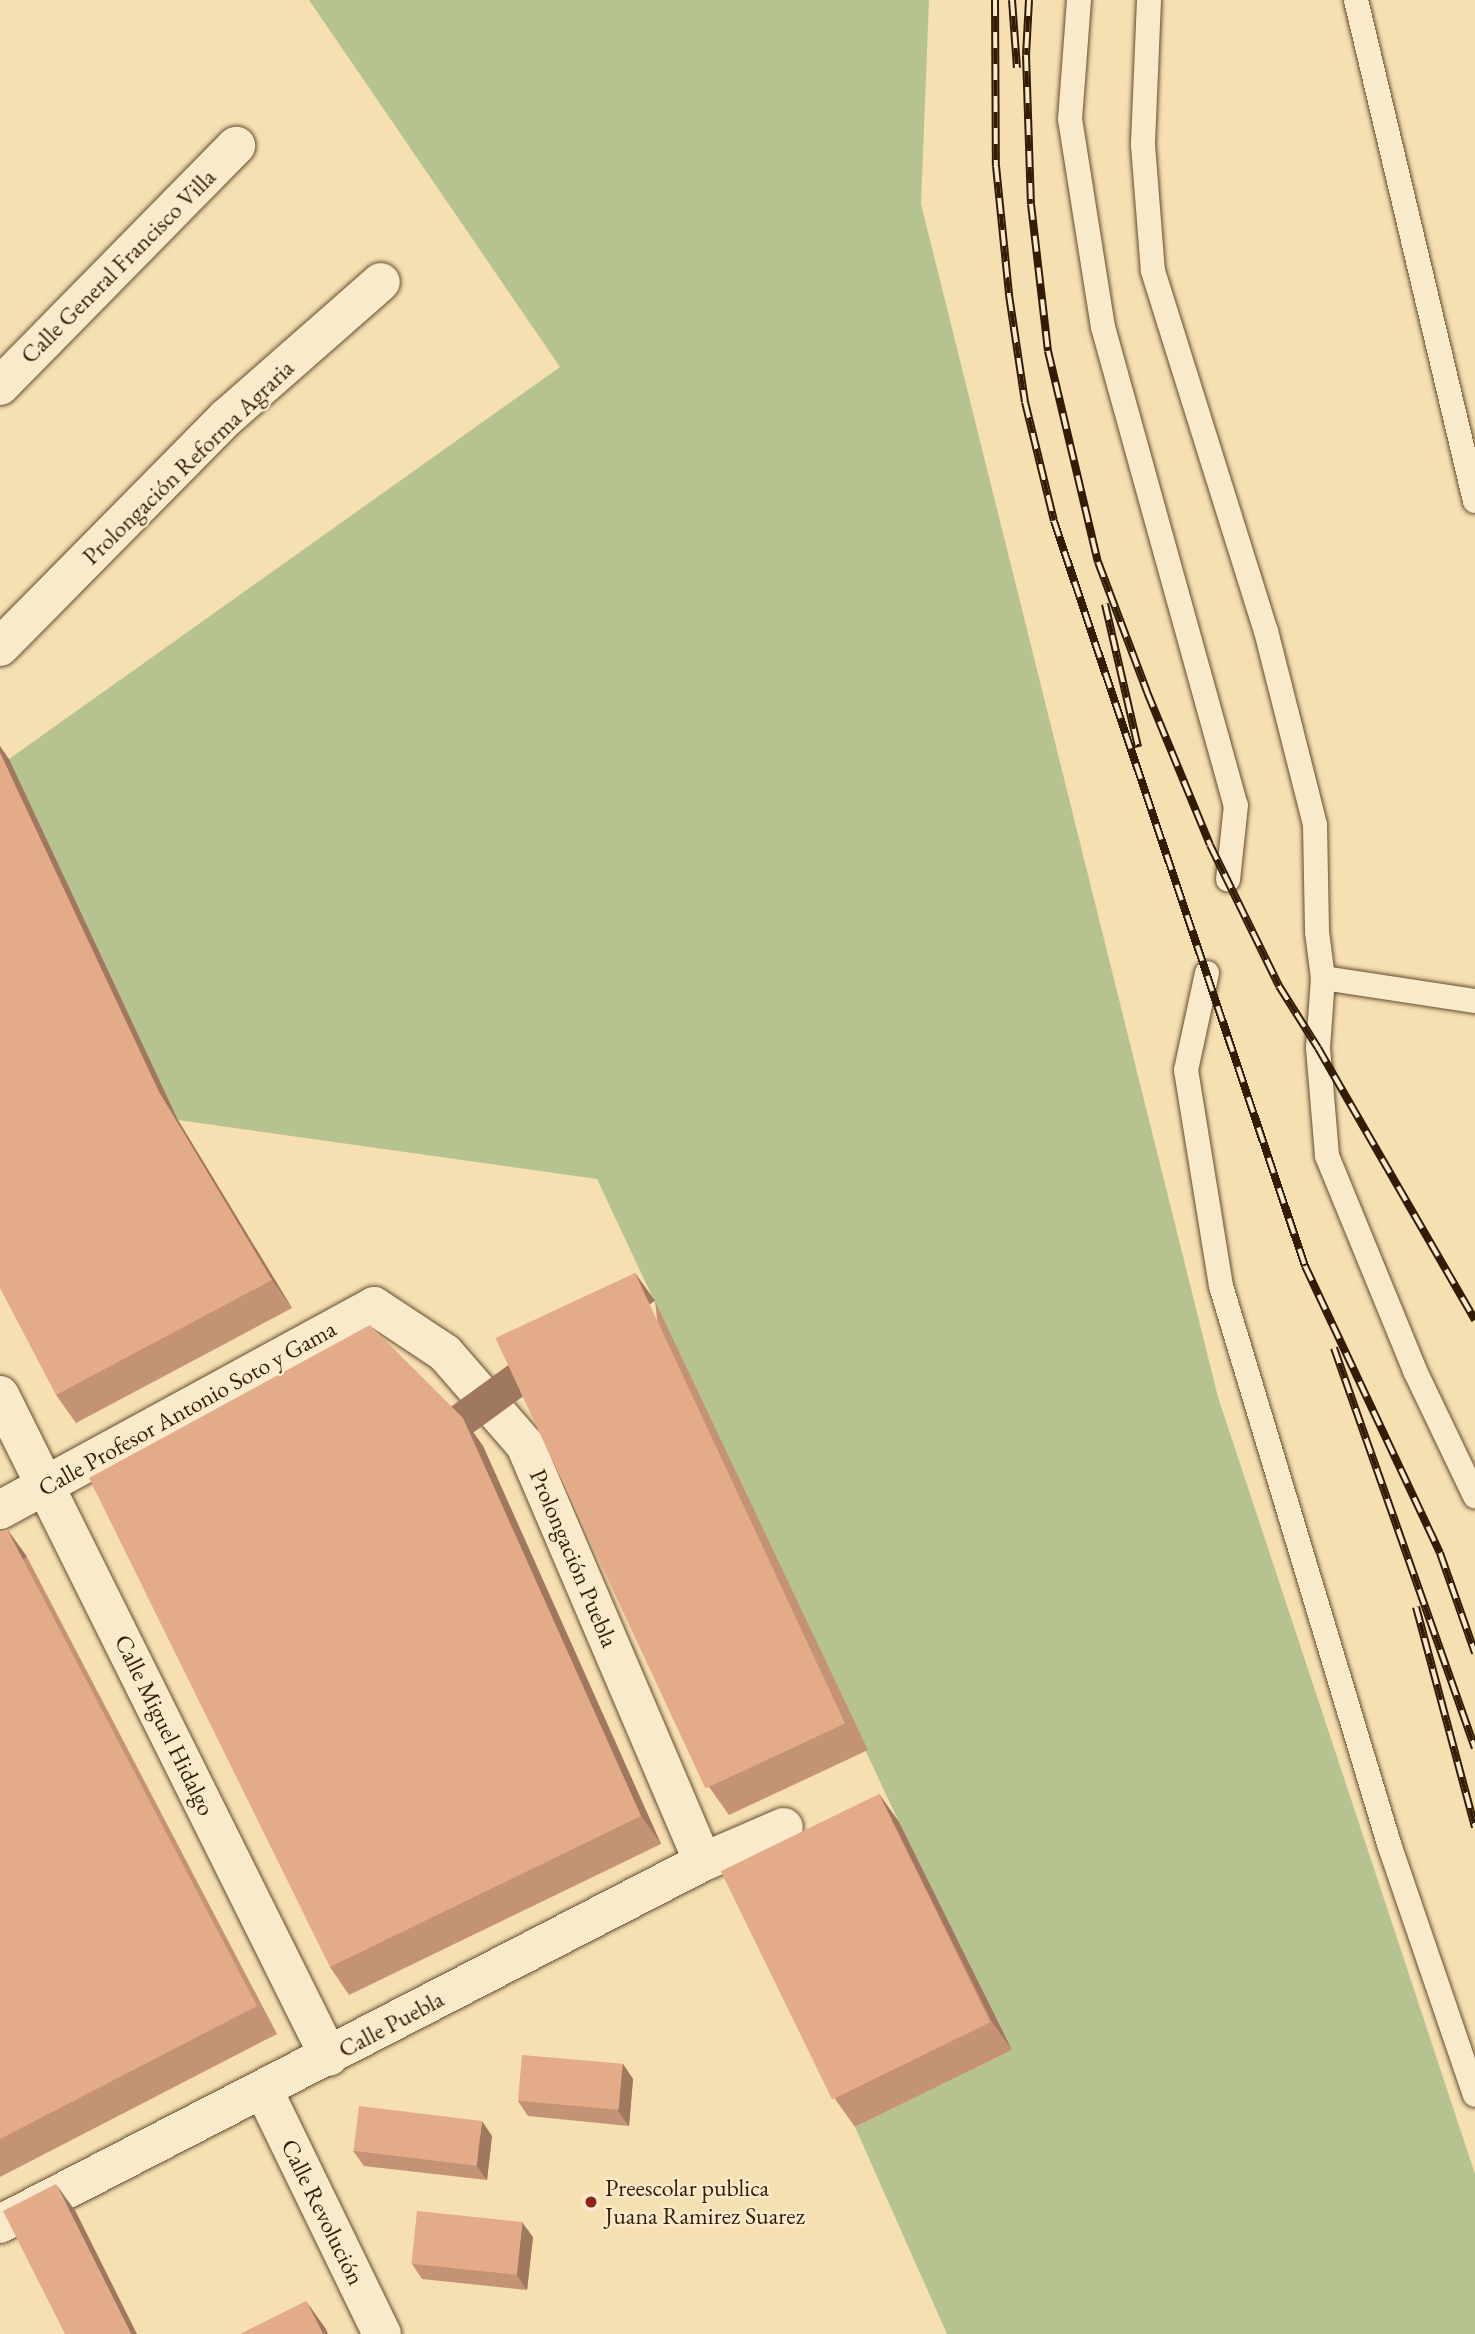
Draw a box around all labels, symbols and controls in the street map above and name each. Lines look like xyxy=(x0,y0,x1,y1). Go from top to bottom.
street label: Calle General Francisco Villa xyxy=(15,163,221,369)
street label: Prolongación Reforma Agraria xyxy=(76,353,300,571)
street label: Calle Profesor Antonio Soto y Gama xyxy=(33,1314,341,1502)
street label: Prolongación Puebla xyxy=(523,1465,625,1651)
street label: Calle Miguel Hidalgo xyxy=(109,1630,221,1820)
street label: Calle Puebla xyxy=(334,1984,448,2064)
street label: Calle Revolución xyxy=(275,2134,371,2290)
place label: Preescolar publica Juana Ramirez Suarez xyxy=(605,2174,805,2230)
marker: Preescolar publica Juana Ramirez Suarez xyxy=(583,2194,599,2210)

